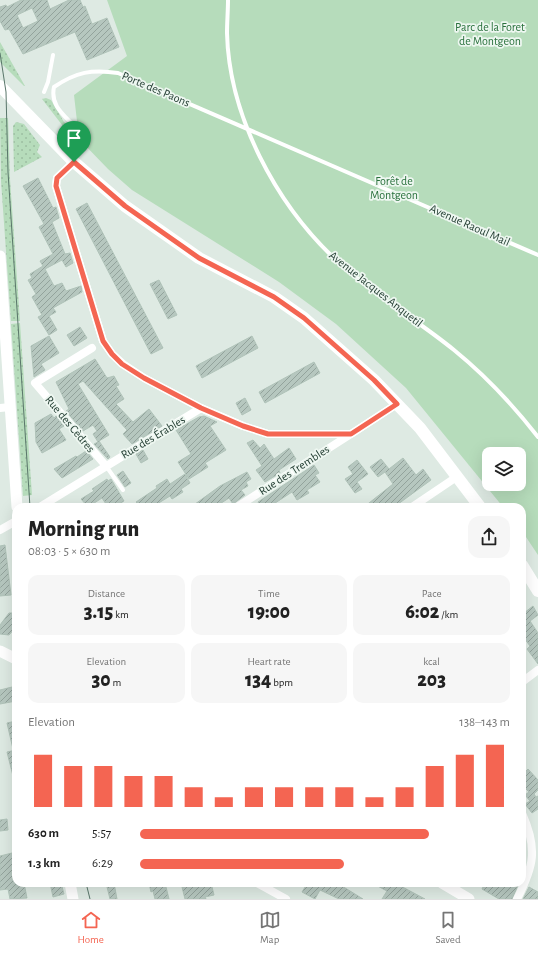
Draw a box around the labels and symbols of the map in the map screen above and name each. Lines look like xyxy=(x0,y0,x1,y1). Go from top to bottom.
park label: Parc de la Foret de Montgeon xyxy=(455,21,525,47)
street label: Porte des Paons xyxy=(120,69,192,109)
pin xyxy=(57,121,91,162)
park label: Forêt de Montgeon xyxy=(370,175,418,201)
street label: Avenue Raoul Mail xyxy=(428,202,512,248)
street label: Avenue Jacques Anquetil xyxy=(327,249,425,329)
street label: Rue des Cèdres xyxy=(43,393,97,455)
street label: Rue des Érables xyxy=(118,412,187,461)
street label: Rue des Trembles xyxy=(257,443,331,497)

